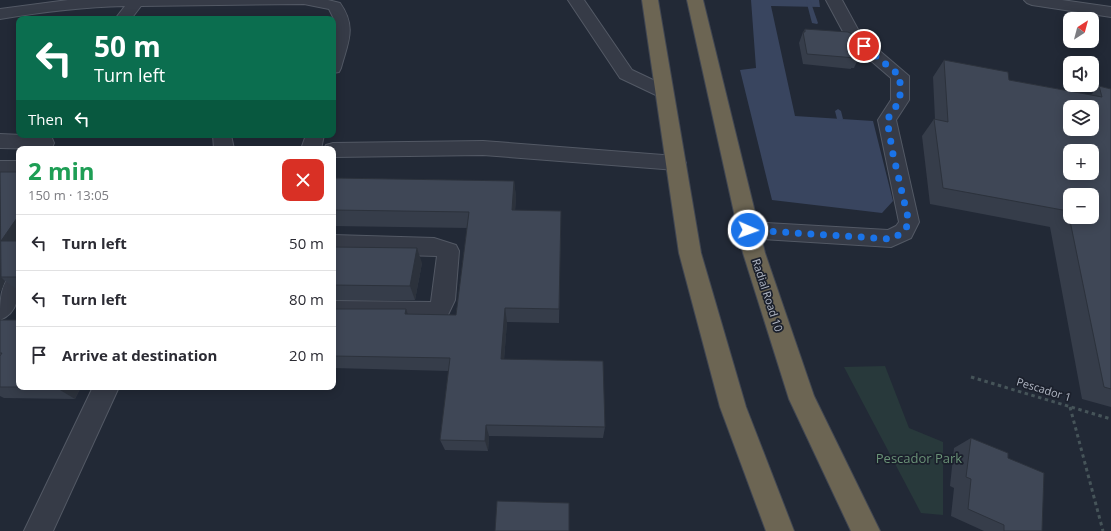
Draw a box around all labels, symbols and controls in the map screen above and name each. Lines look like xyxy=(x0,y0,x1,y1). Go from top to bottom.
north arrow xyxy=(1063,12,1099,48)
map controls xyxy=(1063,12,1099,224)
text: 50 m xyxy=(94,27,161,65)
pin xyxy=(847,29,881,63)
icon: left xyxy=(28,32,80,84)
icon: arrive xyxy=(853,35,875,57)
button: sound xyxy=(1063,56,1099,92)
text: Turn left xyxy=(94,63,165,87)
button: layers xyxy=(1063,100,1099,136)
icon: left xyxy=(71,108,93,130)
text: Then xyxy=(28,109,63,129)
button: + xyxy=(1063,144,1099,180)
text: 2 min xyxy=(28,154,95,187)
button: close xyxy=(282,159,324,201)
text: 150 m · 13:05 xyxy=(28,186,109,204)
button: − xyxy=(1063,188,1099,224)
position arrow xyxy=(727,209,769,251)
icon: left xyxy=(28,232,50,254)
text: Turn left xyxy=(62,233,127,253)
text: 50 m xyxy=(289,233,324,253)
street label: Radial Road 10 xyxy=(749,257,787,333)
icon: left xyxy=(28,288,50,310)
text: Turn left xyxy=(62,289,127,309)
text: 80 m xyxy=(289,289,324,309)
icon: arrive xyxy=(28,344,50,366)
text: Arrive at destination xyxy=(62,345,217,365)
text: 20 m xyxy=(289,345,324,365)
street label: Pescador 1 xyxy=(1015,374,1073,404)
park label: Pescador Park xyxy=(876,449,962,467)

